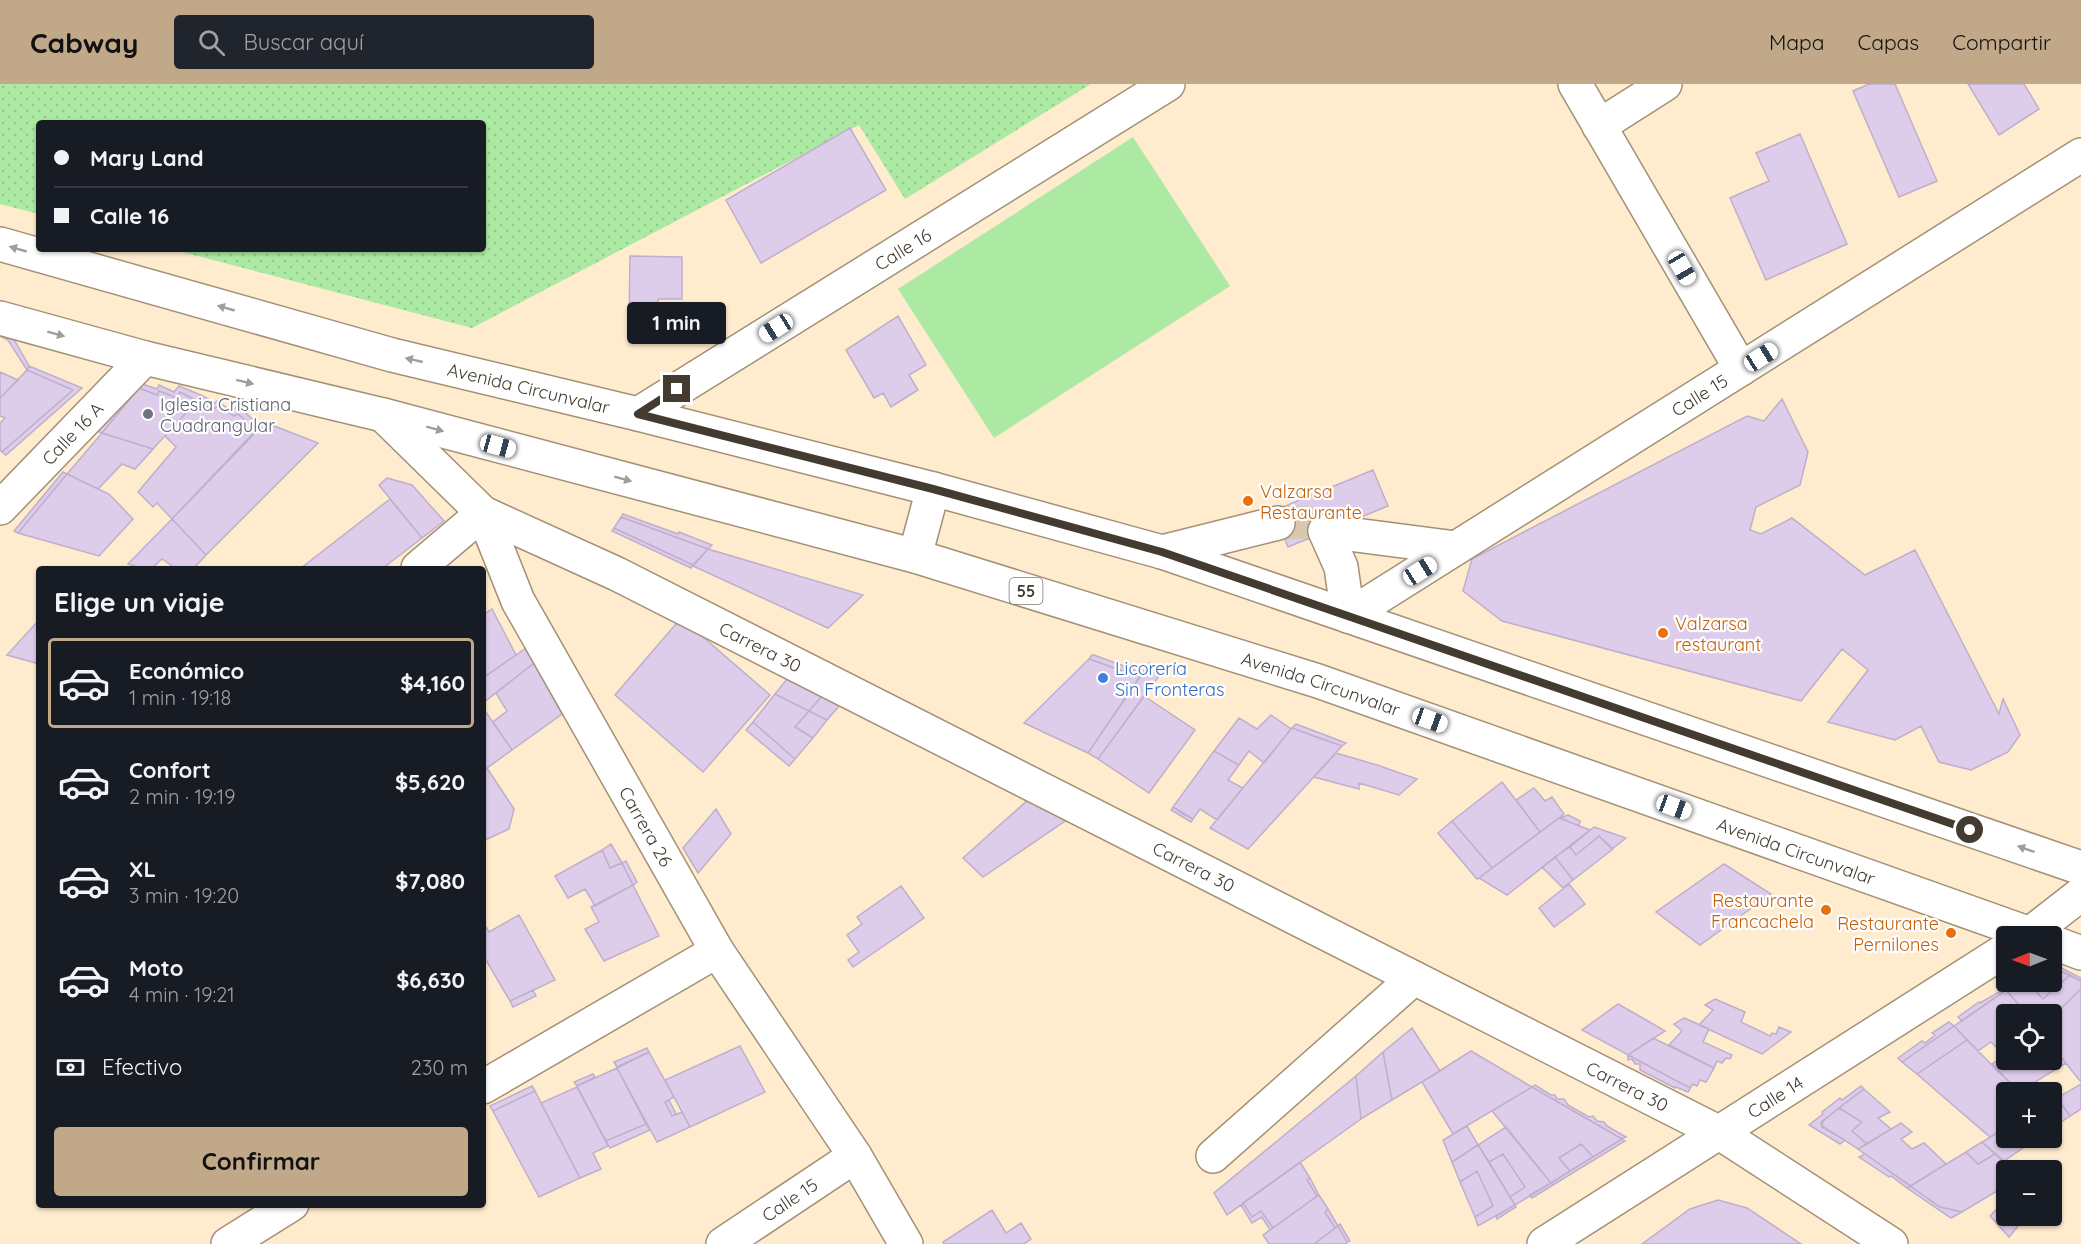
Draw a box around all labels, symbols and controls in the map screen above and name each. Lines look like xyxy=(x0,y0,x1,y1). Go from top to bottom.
search box xyxy=(174,15,594,69)
text: Cabway xyxy=(30,25,138,60)
icon: search xyxy=(195,26,228,59)
text: Buscar aquí xyxy=(243,28,364,56)
text: Mapa xyxy=(1769,29,1824,55)
text: Capas xyxy=(1857,29,1919,55)
text: Compartir xyxy=(1952,29,2051,55)
text: Mary Land xyxy=(90,144,204,172)
text: Calle 16 xyxy=(90,202,169,230)
street label: Calle 16 xyxy=(870,223,936,275)
one-way arrow xyxy=(9,244,27,253)
car xyxy=(1665,248,1699,288)
callout: 1 min xyxy=(628,302,726,344)
one-way arrow xyxy=(217,303,235,312)
text: 1 min xyxy=(652,310,701,335)
car xyxy=(756,311,796,345)
one-way arrow xyxy=(48,330,66,339)
car xyxy=(1741,340,1781,374)
one-way arrow xyxy=(404,354,423,364)
street label: Avenida Circunvalar xyxy=(445,357,612,418)
street label: Calle 15 xyxy=(1667,369,1732,421)
route end xyxy=(663,375,690,402)
one-way arrow xyxy=(236,378,254,388)
place label: Iglesia Cristiana Cuadrangular xyxy=(160,393,291,437)
street label: Calle 16 A xyxy=(37,397,108,470)
marker: Iglesia Cristiana Cuadrangular xyxy=(141,407,155,421)
one-way arrow xyxy=(426,425,444,434)
car xyxy=(478,433,518,459)
one-way arrow xyxy=(614,475,632,484)
place label: Valzarsa Restaurante xyxy=(1260,480,1362,524)
marker: Valzarsa Restaurante xyxy=(1241,494,1255,508)
car xyxy=(1400,554,1440,588)
road number: 55 xyxy=(1010,578,1042,604)
text: Elige un viaje xyxy=(54,585,225,619)
place label: Valzarsa restaurant xyxy=(1675,612,1761,656)
street label: Carrera 30 xyxy=(715,616,805,677)
marker: Valzarsa restaurant xyxy=(1656,626,1670,640)
street label: Avenida Circunvalar xyxy=(1239,646,1404,721)
icon: car xyxy=(57,656,111,710)
text: Económico xyxy=(129,657,244,685)
place label: Licorería Sin Fronteras xyxy=(1115,657,1224,701)
text: $4,160 xyxy=(400,669,465,697)
marker: Licorería Sin Fronteras xyxy=(1096,671,1110,685)
text: 1 min · 19:18 xyxy=(129,685,231,710)
car xyxy=(1410,705,1450,735)
icon: car xyxy=(57,755,111,809)
text: Confort xyxy=(129,756,211,784)
text: $5,620 xyxy=(395,768,465,796)
street label: Carrera 26 xyxy=(614,782,678,871)
text: 2 min · 19:19 xyxy=(129,784,235,809)
car xyxy=(1654,792,1694,822)
street label: Avenida Circunvalar xyxy=(1714,812,1879,890)
route start xyxy=(1956,816,1983,843)
street label: Carrera 30 xyxy=(1149,836,1239,897)
one-way arrow xyxy=(2017,844,2035,853)
icon: car xyxy=(57,854,111,908)
text: XL xyxy=(129,855,156,883)
text: $7,080 xyxy=(395,867,465,895)
text: 3 min · 19:20 xyxy=(129,883,239,908)
place label: Restaurante Francachela xyxy=(1711,889,1814,933)
marker: Restaurante Francachela xyxy=(1819,903,1833,917)
place label: Restaurante Pernilones xyxy=(1837,912,1939,956)
marker: Restaurante Pernilones xyxy=(1944,926,1958,940)
north arrow xyxy=(1996,926,2062,992)
map controls xyxy=(1996,926,2062,1226)
icon: car xyxy=(57,953,111,1007)
text: Moto xyxy=(129,954,183,982)
text: $6,630 xyxy=(396,966,465,994)
text: 4 min · 19:21 xyxy=(129,982,235,1007)
button: locate xyxy=(1996,1004,2062,1070)
icon: cash xyxy=(54,1051,87,1084)
text: Efectivo xyxy=(102,1053,182,1081)
text: 230 m xyxy=(411,1055,468,1080)
street label: Carrera 30 xyxy=(1582,1056,1672,1116)
street label: Calle 14 xyxy=(1743,1070,1807,1123)
button: + xyxy=(1996,1082,2062,1148)
button: Confirmar xyxy=(54,1127,468,1196)
button: − xyxy=(1996,1160,2062,1226)
street label: Calle 15 xyxy=(757,1173,822,1226)

